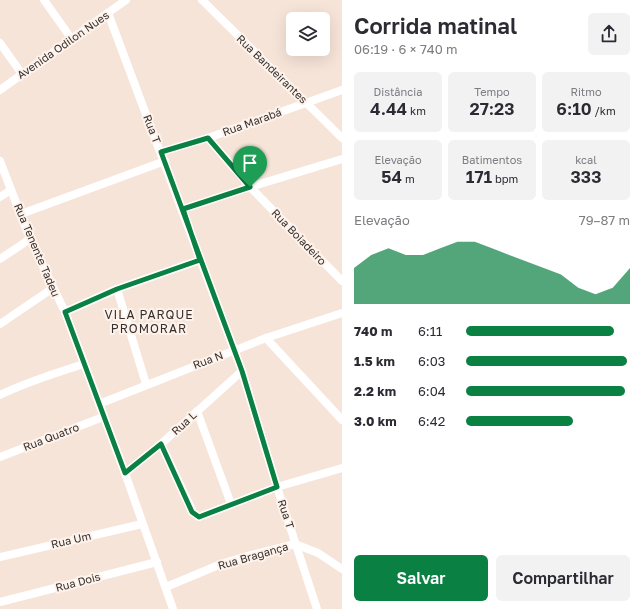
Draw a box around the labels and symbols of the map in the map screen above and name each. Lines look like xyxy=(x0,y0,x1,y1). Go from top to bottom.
street label: Avenida Odilon Nues xyxy=(14,8,111,81)
street label: Rua Bandeirantes xyxy=(234,32,310,106)
street label: Rua Marabá xyxy=(221,105,283,138)
street label: Rua T xyxy=(141,113,164,145)
pin xyxy=(233,146,267,187)
street label: Rua Tenente Tadeu xyxy=(12,201,63,298)
street label: Rua Boiadeiro xyxy=(269,206,330,268)
district label: VILA PARQUE PROMORAR xyxy=(104,307,194,336)
street label: Rua N xyxy=(191,348,225,371)
street label: Rua L xyxy=(169,407,199,437)
street label: Rua Quatro xyxy=(21,420,81,453)
street label: Rua T xyxy=(276,498,297,530)
street label: Rua Um xyxy=(50,529,92,550)
street label: Rua Bragança xyxy=(216,539,290,572)
street label: Rua Dois xyxy=(54,569,102,594)

